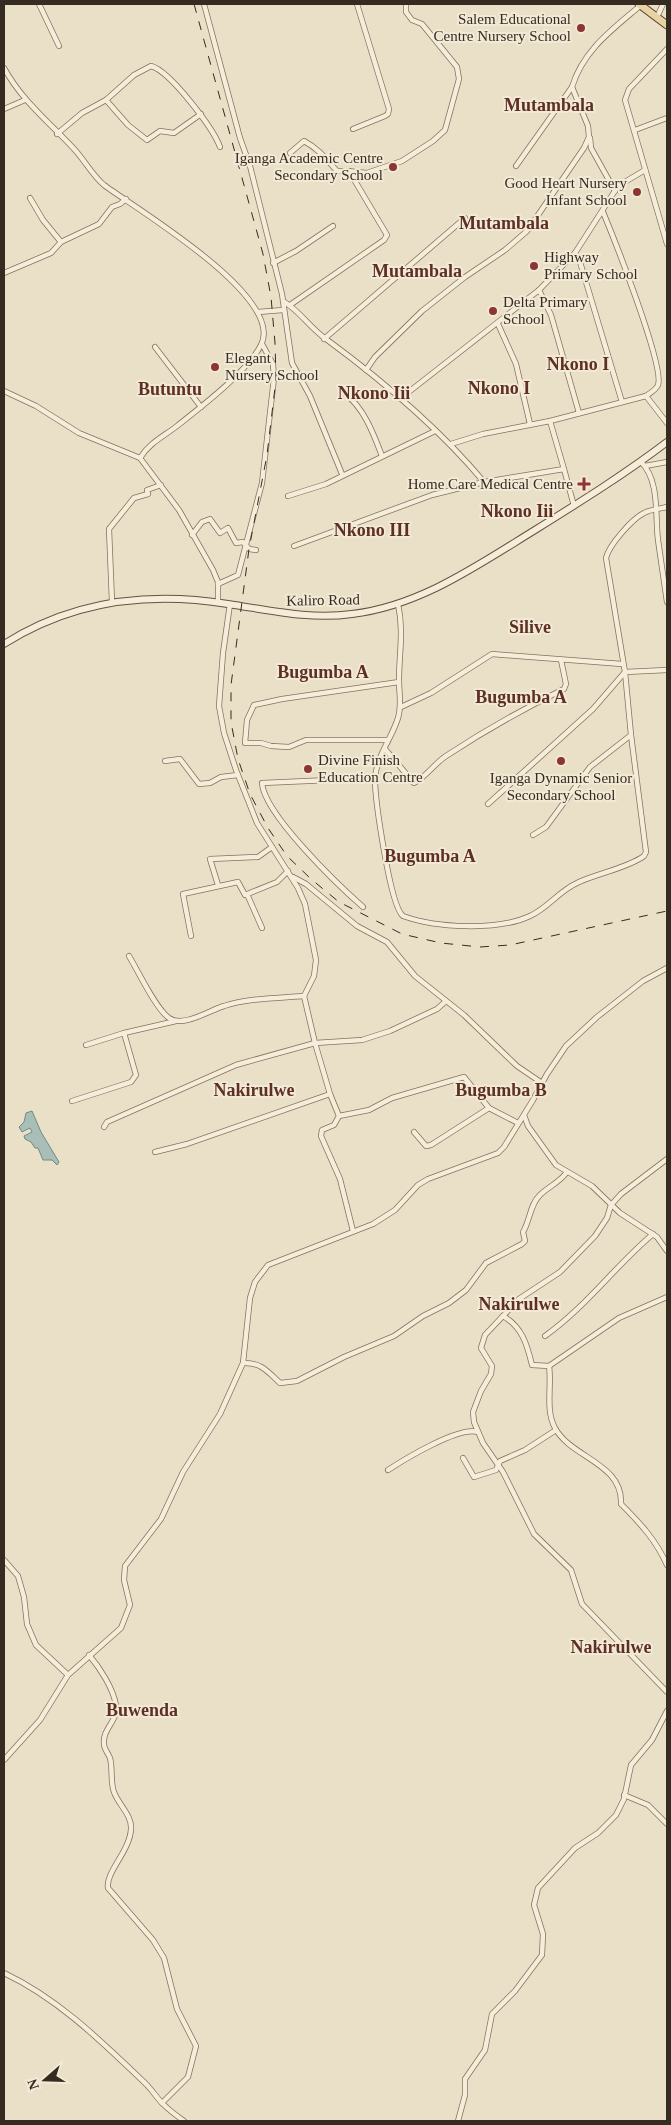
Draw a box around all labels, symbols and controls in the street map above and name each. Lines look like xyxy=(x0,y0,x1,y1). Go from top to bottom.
place label: Salem Educational Centre Nursery School xyxy=(434,11,571,44)
marker: Salem Educational Centre Nursery School xyxy=(575,22,587,34)
district label: Mutambala xyxy=(504,95,594,115)
place label: Iganga Academic Centre Secondary School xyxy=(235,150,383,183)
marker: Iganga Academic Centre Secondary School xyxy=(387,161,399,173)
place label: Good Heart Nursery Infant School xyxy=(505,175,627,208)
marker: Good Heart Nursery Infant School xyxy=(631,186,643,198)
district label: Mutambala xyxy=(459,213,549,233)
place label: Highway Primary School xyxy=(544,249,638,282)
marker: Highway Primary School xyxy=(528,260,540,272)
district label: Mutambala xyxy=(372,261,462,281)
place label: Delta Primary School xyxy=(503,294,588,327)
marker: Delta Primary School xyxy=(487,305,499,317)
place label: Elegant Nursery School xyxy=(225,350,319,383)
district label: Nkono I xyxy=(547,354,609,374)
marker: Elegant Nursery School xyxy=(209,361,221,373)
district label: Nkono I xyxy=(468,378,530,398)
district label: Butuntu xyxy=(138,379,202,399)
district label: Nkono Iii xyxy=(338,383,410,403)
place label: Home Care Medical Centre xyxy=(408,476,573,492)
marker: Home Care Medical Centre xyxy=(577,477,591,491)
district label: Nkono Iii xyxy=(481,501,553,521)
district label: Nkono III xyxy=(334,520,410,540)
street label: Kaliro Road xyxy=(286,591,360,609)
district label: Silive xyxy=(509,617,551,637)
district label: Bugumba A xyxy=(277,662,369,682)
district label: Bugumba A xyxy=(475,687,567,707)
place label: Divine Finish Education Centre xyxy=(318,752,423,785)
marker: Iganga Dynamic Senior Secondary School xyxy=(555,755,567,767)
marker: Divine Finish Education Centre xyxy=(302,763,314,775)
place label: Iganga Dynamic Senior Secondary School xyxy=(490,770,632,803)
district label: Bugumba A xyxy=(384,846,476,866)
district label: Nakirulwe xyxy=(214,1080,295,1100)
district label: Bugumba B xyxy=(455,1080,547,1100)
district label: Nakirulwe xyxy=(479,1294,560,1314)
district label: Nakirulwe xyxy=(571,1637,652,1657)
district label: Buwenda xyxy=(106,1700,178,1720)
north arrow xyxy=(20,2055,70,2105)
text: N xyxy=(24,2077,42,2092)

